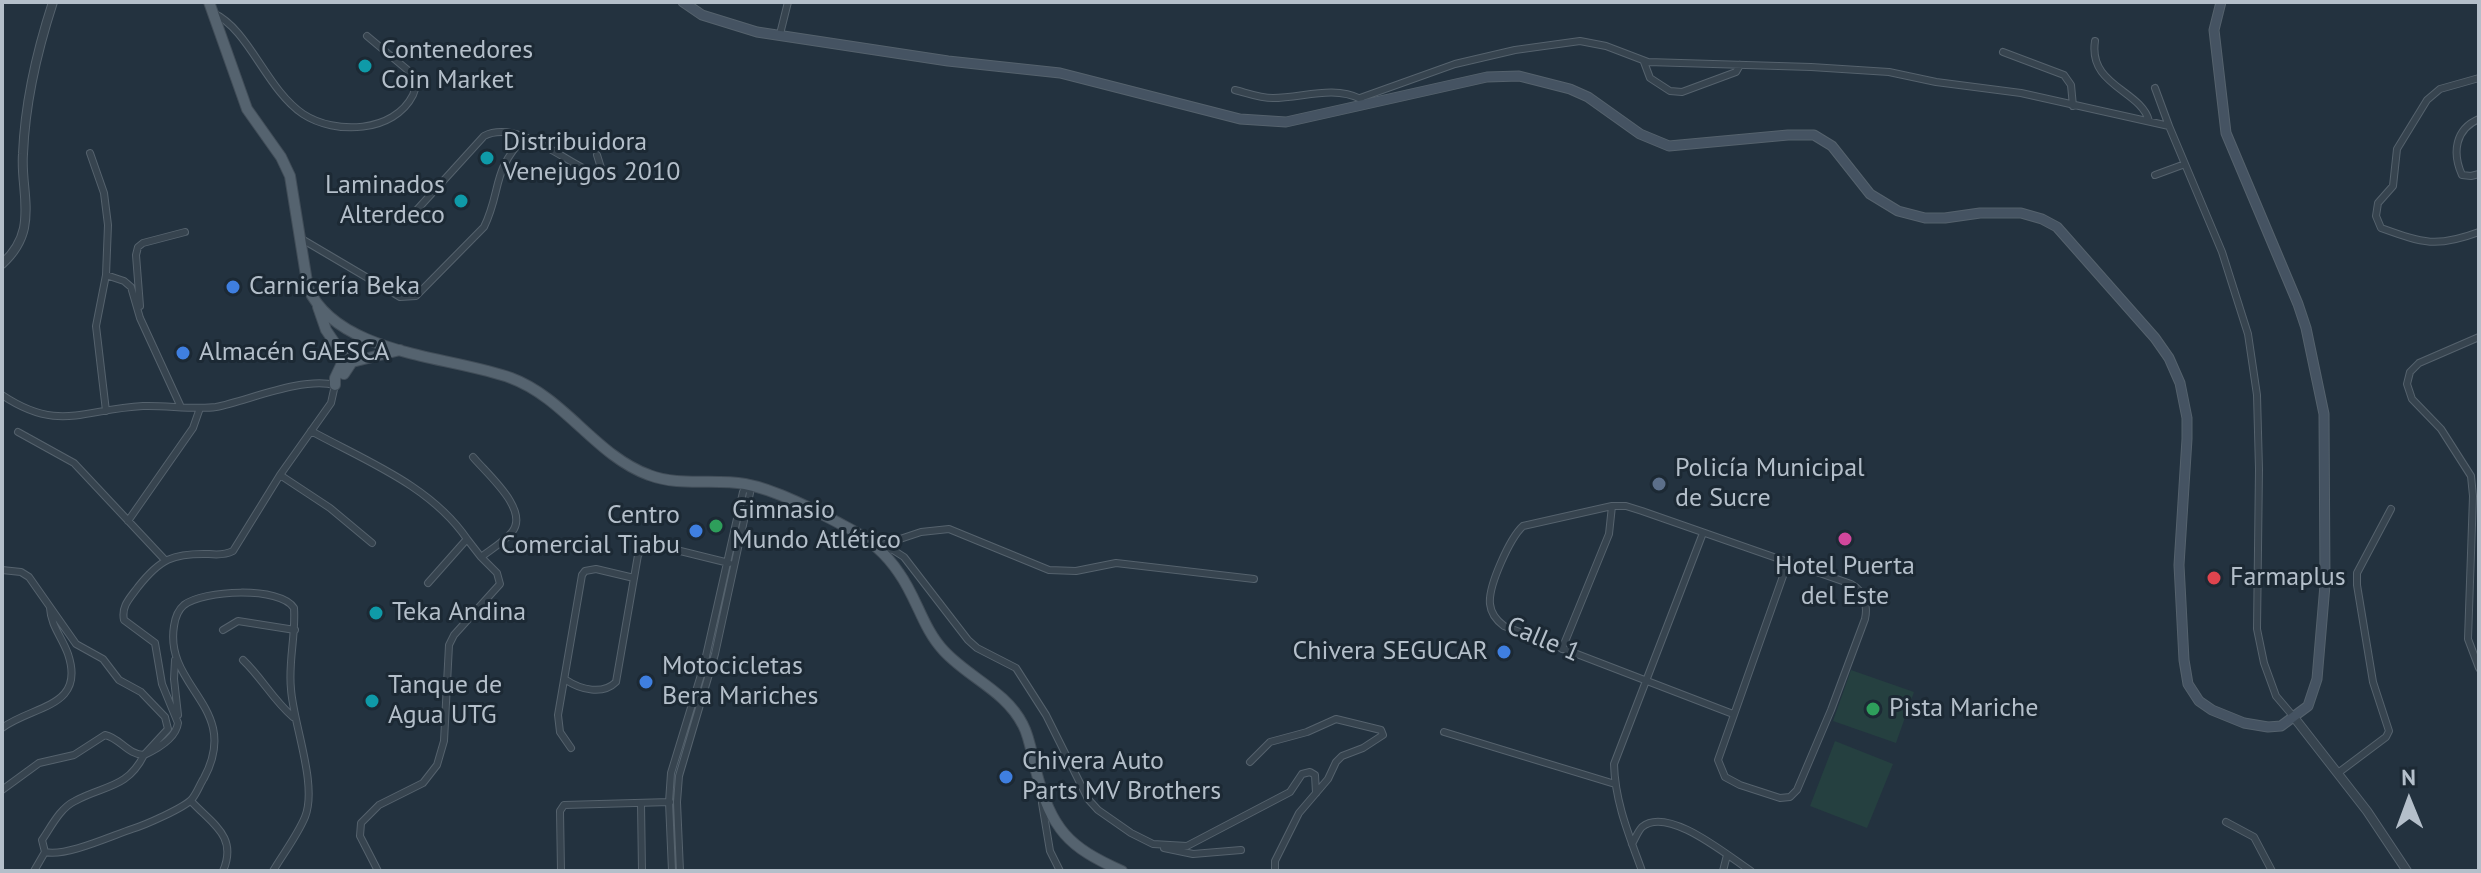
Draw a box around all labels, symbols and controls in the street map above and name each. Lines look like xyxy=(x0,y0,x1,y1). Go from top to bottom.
place label: Contenedores Coin Market xyxy=(381,35,533,96)
marker: Contenedores Coin Market xyxy=(356,57,374,75)
place label: Distribuidora Venejugos 2010 xyxy=(503,127,680,188)
marker: Distribuidora Venejugos 2010 xyxy=(478,149,496,167)
place label: Laminados Alterdeco xyxy=(325,170,445,232)
marker: Laminados Alterdeco xyxy=(452,192,470,210)
place label: Carnicería Beka xyxy=(249,271,420,303)
marker: Carnicería Beka xyxy=(224,278,242,296)
place label: Almacén GAESCA xyxy=(199,337,390,369)
marker: Almacén GAESCA xyxy=(174,344,192,362)
place label: Policía Municipal de Sucre xyxy=(1675,453,1865,514)
marker: Policía Municipal de Sucre xyxy=(1650,475,1668,493)
place label: Gimnasio Mundo Atlético xyxy=(732,495,901,556)
place label: Centro Comercial Tiabu xyxy=(500,500,680,562)
marker: Gimnasio Mundo Atlético xyxy=(707,517,725,535)
marker: Centro Comercial Tiabu xyxy=(687,522,705,540)
marker: Hotel Puerta del Este xyxy=(1836,530,1854,548)
place label: Hotel Puerta del Este xyxy=(1775,551,1915,612)
place label: Farmaplus xyxy=(2230,562,2346,594)
marker: Farmaplus xyxy=(2205,569,2223,587)
place label: Teka Andina xyxy=(392,597,526,629)
marker: Teka Andina xyxy=(367,604,385,622)
street label: Calle 1 xyxy=(1502,611,1584,669)
place label: Chivera SEGUCAR xyxy=(1292,636,1488,668)
marker: Chivera SEGUCAR xyxy=(1495,643,1513,661)
place label: Motocicletas Bera Mariches xyxy=(662,651,818,712)
place label: Tanque de Agua UTG xyxy=(388,670,502,732)
marker: Motocicletas Bera Mariches xyxy=(637,673,655,691)
marker: Tanque de Agua UTG xyxy=(363,692,381,710)
place label: Pista Mariche xyxy=(1889,693,2039,725)
marker: Pista Mariche xyxy=(1864,700,1882,718)
place label: Chivera Auto Parts MV Brothers xyxy=(1022,746,1221,808)
north arrow xyxy=(2369,761,2449,841)
text: N xyxy=(2401,763,2416,791)
marker: Chivera Auto Parts MV Brothers xyxy=(997,768,1015,786)

